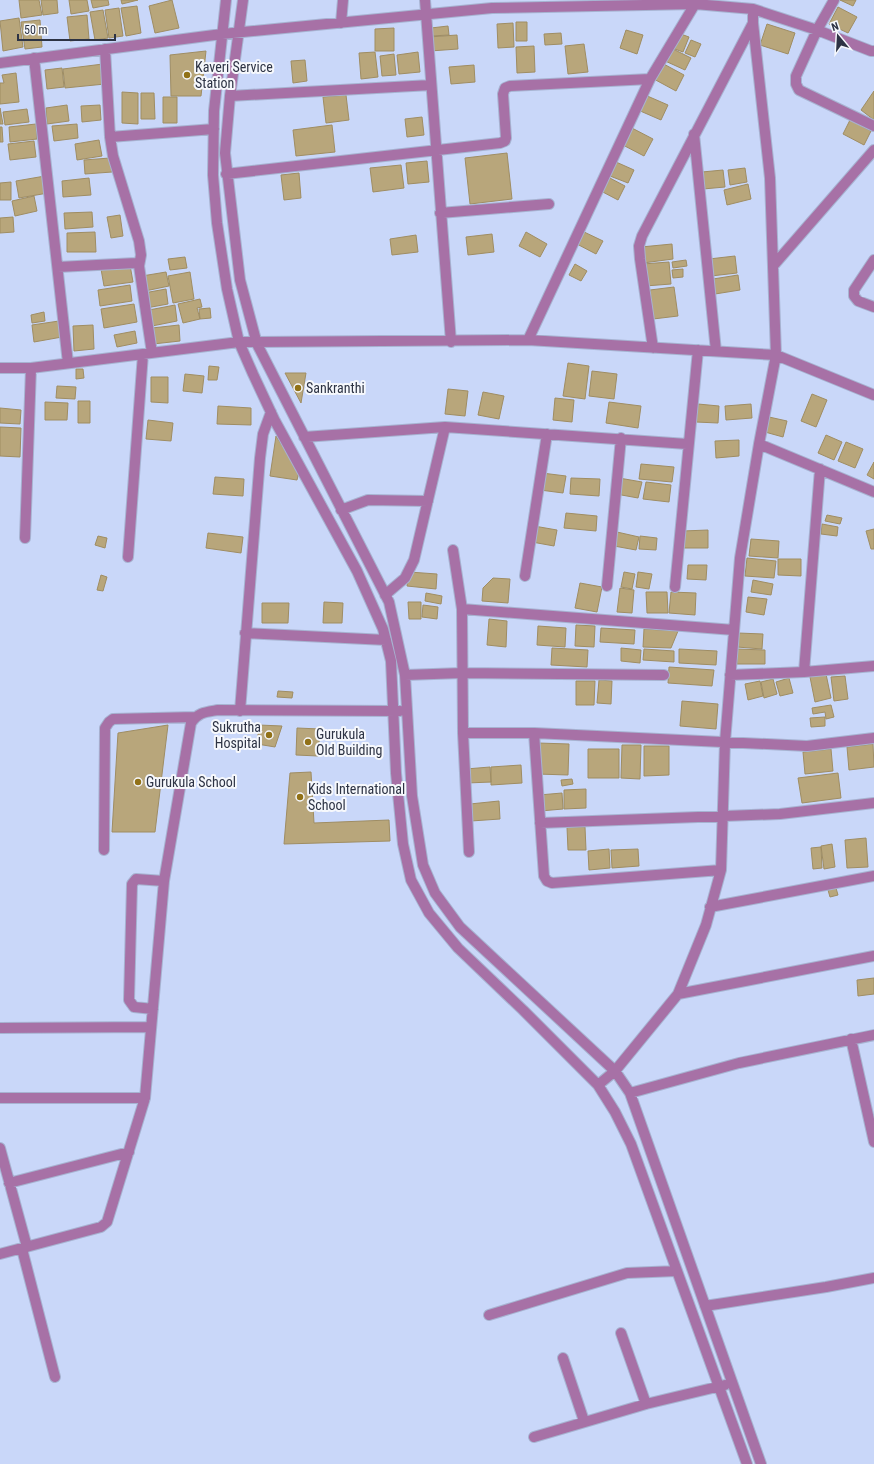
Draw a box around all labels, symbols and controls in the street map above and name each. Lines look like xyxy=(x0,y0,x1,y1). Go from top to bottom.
scale bar xyxy=(18,16,115,42)
north arrow xyxy=(818,16,858,56)
text: N xyxy=(830,20,841,34)
text: 50 m xyxy=(24,23,48,37)
place label: Kaveri Service Station xyxy=(195,59,273,91)
marker: Kaveri Service Station xyxy=(182,70,192,80)
place label: Sankranthi xyxy=(306,380,365,396)
marker: Sankranthi xyxy=(293,383,303,393)
place label: Sukrutha Hospital xyxy=(212,719,261,751)
place label: Gurukula Old Building xyxy=(316,726,382,758)
marker: Sukrutha Hospital xyxy=(264,730,274,740)
marker: Gurukula Old Building xyxy=(303,737,313,747)
place label: Gurukula School xyxy=(146,774,236,790)
marker: Gurukula School xyxy=(133,777,143,787)
place label: Kids International School xyxy=(308,781,405,813)
marker: Kids International School xyxy=(295,792,305,802)

